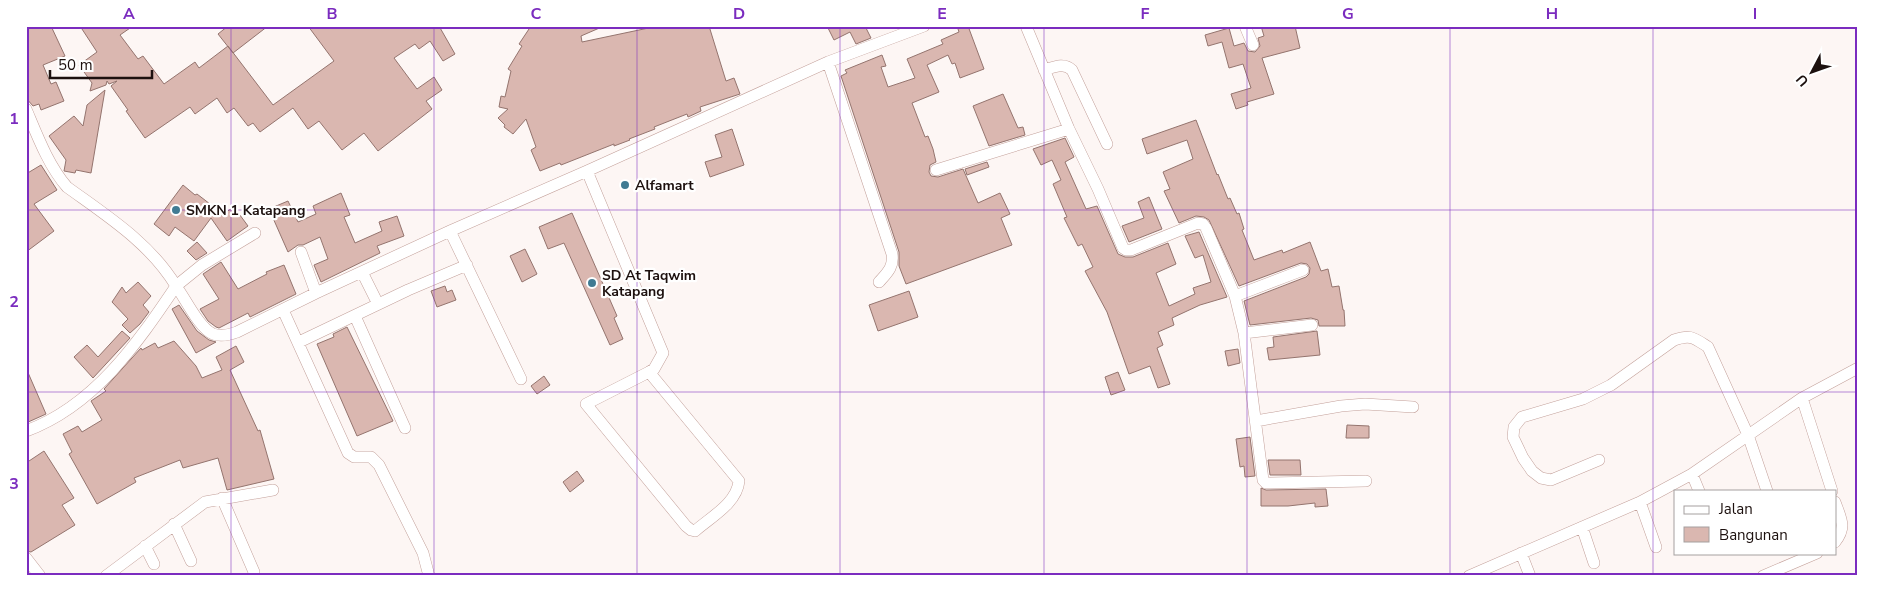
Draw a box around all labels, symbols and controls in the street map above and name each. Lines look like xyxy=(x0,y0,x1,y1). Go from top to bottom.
text: A xyxy=(123,3,135,25)
text: B xyxy=(326,3,338,25)
text: C xyxy=(531,3,542,25)
text: D xyxy=(733,3,745,25)
text: E xyxy=(937,3,947,25)
text: F xyxy=(1141,3,1150,25)
text: G xyxy=(1342,3,1354,25)
text: H xyxy=(1546,3,1558,25)
text: I xyxy=(1753,3,1757,25)
scale bar xyxy=(50,48,152,80)
north arrow xyxy=(1786,48,1836,98)
text: 50 m xyxy=(58,55,93,75)
text: U xyxy=(1792,70,1813,90)
text: 1 xyxy=(9,108,19,130)
place label: Alfamart xyxy=(635,176,694,195)
marker: Alfamart xyxy=(619,179,631,191)
place label: SMKN 1 Katapang xyxy=(186,201,305,220)
marker: SMKN 1 Katapang xyxy=(170,204,182,216)
place label: SD At Taqwim Katapang xyxy=(602,266,696,301)
marker: SD At Taqwim Katapang xyxy=(586,277,598,289)
text: 2 xyxy=(9,291,19,313)
text: 3 xyxy=(9,473,19,495)
legend xyxy=(1674,490,1836,554)
text: Jalan xyxy=(1718,499,1753,519)
text: Bangunan xyxy=(1719,525,1788,545)

